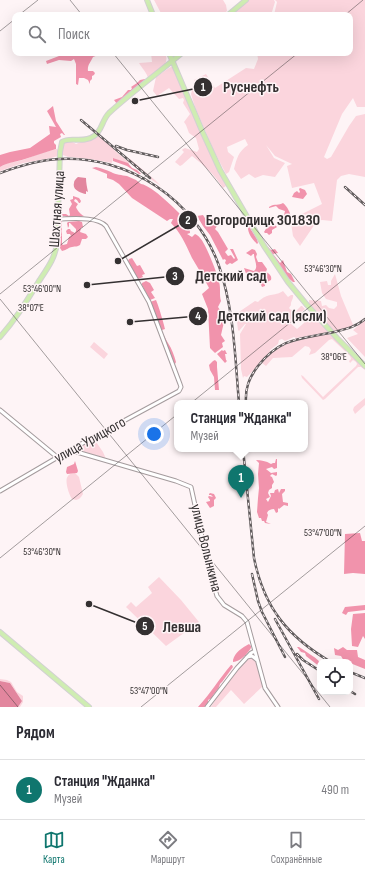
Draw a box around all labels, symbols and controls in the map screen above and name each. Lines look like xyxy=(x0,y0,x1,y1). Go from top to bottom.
search box xyxy=(12,12,353,56)
icon: search xyxy=(26,23,48,45)
text: Поиск xyxy=(58,25,90,44)
callout: Руснефть xyxy=(193,73,290,101)
text: Руснефть xyxy=(223,78,279,97)
text: 1 xyxy=(201,80,206,95)
street label: Шахтная улица xyxy=(45,170,69,248)
callout: Богородицк 301830 xyxy=(178,206,329,234)
text: Богородицк 301830 xyxy=(206,211,320,230)
text: 2 xyxy=(185,213,191,228)
callout: Детский сад xyxy=(165,262,277,290)
text: 53°46'30"N xyxy=(304,263,342,275)
text: Детский сад xyxy=(195,267,267,286)
text: 3 xyxy=(172,269,178,284)
text: 53°46'00"N xyxy=(23,283,61,295)
text: 38°07'E xyxy=(18,302,44,314)
callout: Детский сад (ясли) xyxy=(188,302,337,330)
text: Детский сад (ясли) xyxy=(218,307,326,326)
text: 4 xyxy=(195,309,201,324)
text: 38°06'E xyxy=(321,351,347,363)
popup xyxy=(174,400,308,452)
text: Станция "Жданка" xyxy=(191,409,291,428)
street label: улица Урицкого xyxy=(51,413,129,467)
your location xyxy=(144,424,164,444)
text: Музей xyxy=(191,428,219,444)
pin: 1 xyxy=(228,465,254,498)
street label: улица Волынкина xyxy=(186,502,226,594)
text: 53°47'00"N xyxy=(304,527,342,539)
text: 53°46'30"N xyxy=(23,546,61,558)
callout: Левша xyxy=(135,612,209,640)
text: Левша xyxy=(163,618,201,637)
text: 5 xyxy=(142,619,148,634)
map controls xyxy=(317,659,353,695)
button: locate xyxy=(317,659,353,695)
text: 53°47'00"N xyxy=(130,685,168,697)
text: Рядом xyxy=(16,723,55,743)
text: Станция "Жданка" xyxy=(54,772,155,791)
text: 1 xyxy=(26,782,32,798)
text: 490 m xyxy=(322,782,349,798)
text: Музей xyxy=(54,791,82,807)
tab: Карта xyxy=(43,829,65,866)
tab: Маршрут xyxy=(151,829,185,866)
tab: Сохранённые xyxy=(271,829,322,866)

